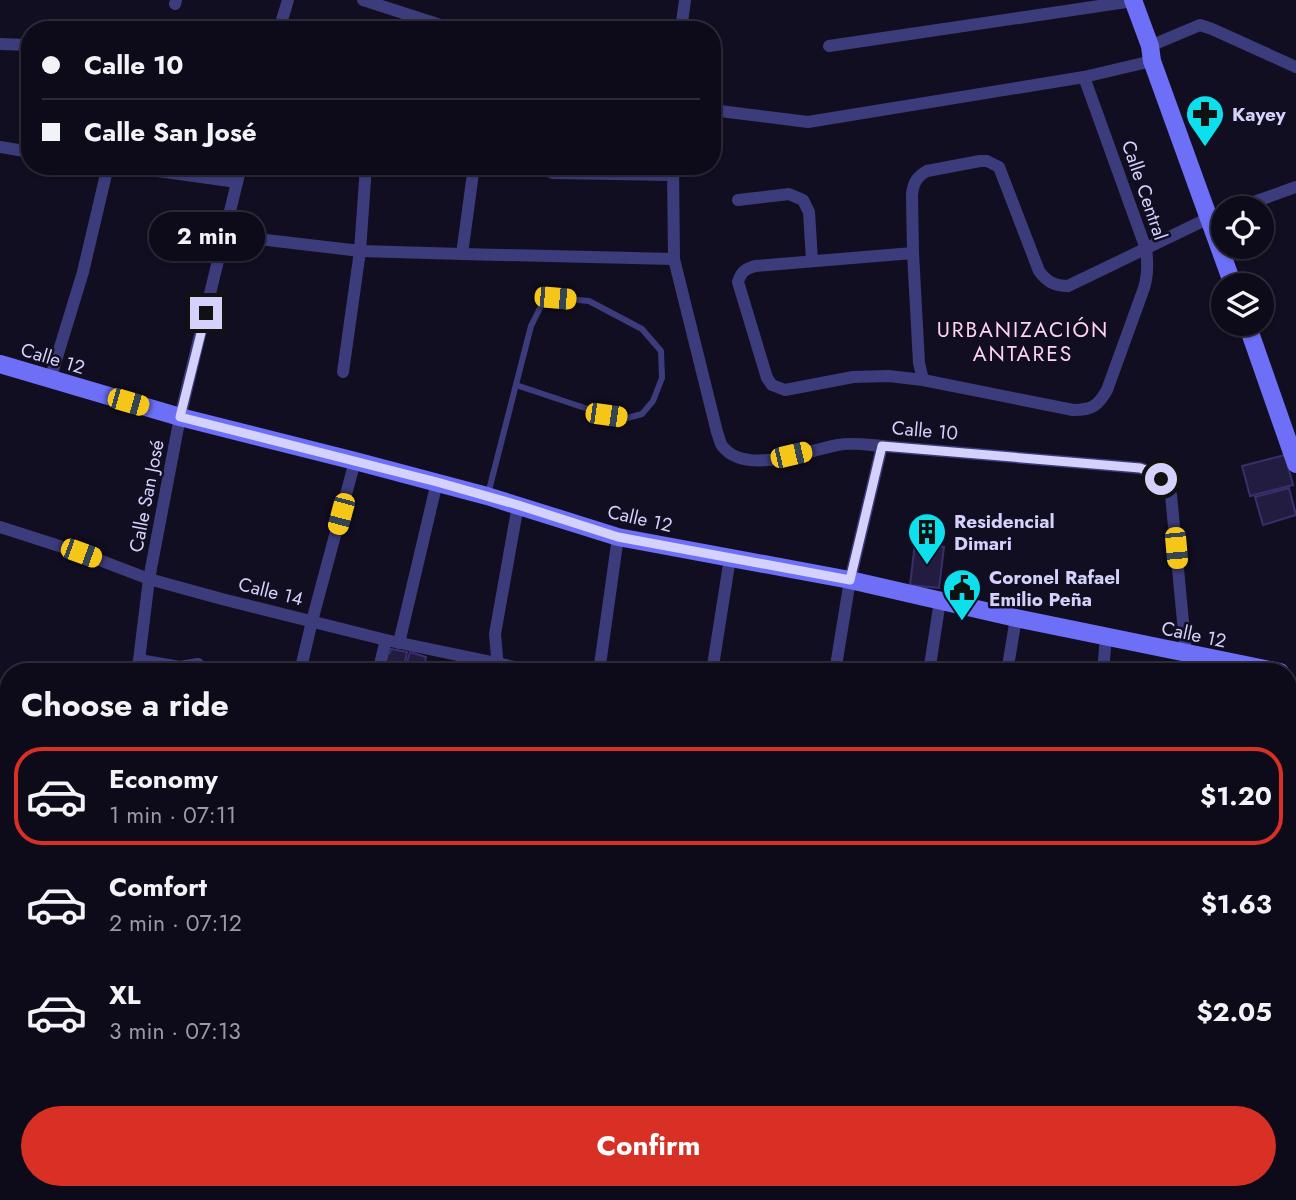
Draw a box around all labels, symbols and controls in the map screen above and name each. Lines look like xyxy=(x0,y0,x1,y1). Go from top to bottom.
text: Calle 10 xyxy=(84,46,183,84)
pharmacy icon: Kayey xyxy=(1184,93,1226,148)
place label: Kayey xyxy=(1232,101,1287,128)
text: Calle San José xyxy=(84,113,257,151)
street label: Calle Central xyxy=(1115,137,1174,244)
map controls xyxy=(1211,196,1274,336)
button: locate xyxy=(1211,196,1274,259)
callout: 2 min xyxy=(148,212,264,260)
text: 2 min xyxy=(177,219,237,253)
button: layers xyxy=(1211,273,1274,336)
car xyxy=(534,286,577,310)
route end xyxy=(190,297,222,329)
district label: URBANIZACIÓN ANTARES xyxy=(937,315,1109,369)
street label: Calle 12 xyxy=(17,336,88,381)
car xyxy=(105,386,152,418)
car xyxy=(584,402,629,428)
street label: Calle 10 xyxy=(891,414,959,447)
street label: Calle San José xyxy=(122,437,171,555)
car xyxy=(769,440,814,470)
route start xyxy=(1145,463,1177,495)
car xyxy=(326,491,357,537)
street label: Calle 12 xyxy=(605,498,675,539)
place label: Residencial Dimari xyxy=(954,508,1055,557)
building icon: Residencial Dimari xyxy=(906,511,948,566)
car xyxy=(1164,526,1189,570)
car xyxy=(58,536,105,570)
place label: Coronel Rafael Emilio Peña xyxy=(989,564,1120,613)
public building icon: Coronel Rafael Emilio Peña xyxy=(941,567,983,622)
street label: Calle 14 xyxy=(236,570,306,613)
street label: Calle 12 xyxy=(1159,614,1229,655)
text: Choose a ride xyxy=(21,682,229,728)
text: Economy xyxy=(109,760,218,798)
icon: car xyxy=(25,765,88,828)
text: $1.20 xyxy=(1200,777,1272,815)
text: 1 min · 07:11 xyxy=(109,798,236,832)
text: Comfort xyxy=(109,868,207,906)
icon: car xyxy=(25,873,88,936)
text: $1.63 xyxy=(1201,885,1272,923)
text: 2 min · 07:12 xyxy=(109,906,242,940)
text: XL xyxy=(109,976,141,1014)
icon: car xyxy=(25,981,88,1044)
text: $2.05 xyxy=(1196,993,1272,1031)
text: 3 min · 07:13 xyxy=(109,1014,241,1048)
button: Confirm xyxy=(21,1106,1276,1186)

